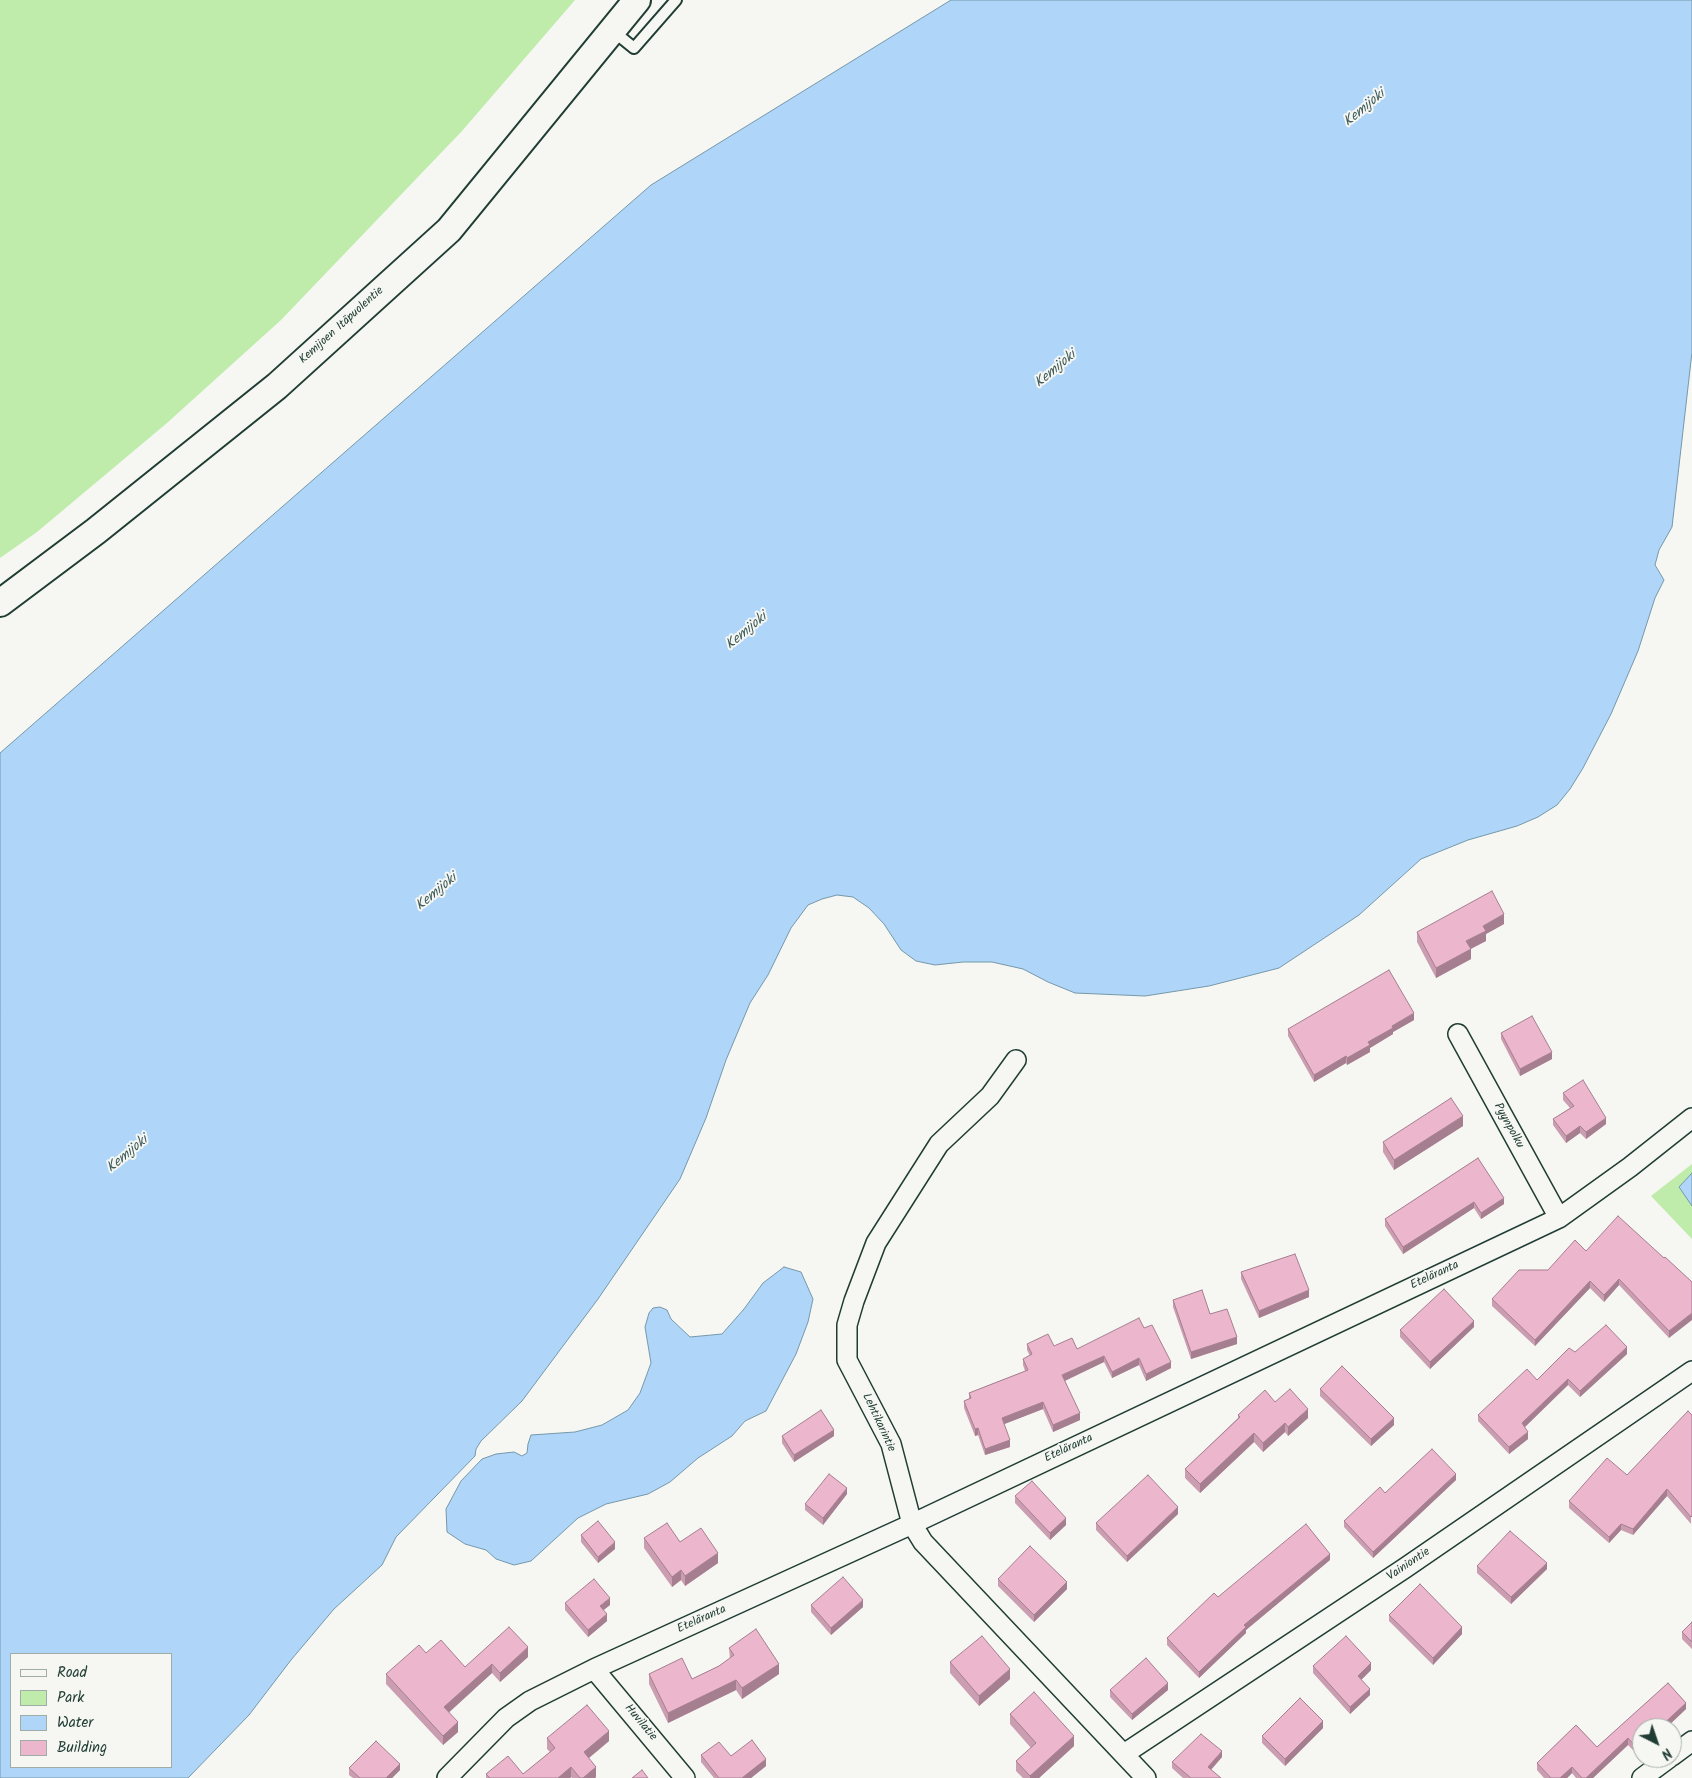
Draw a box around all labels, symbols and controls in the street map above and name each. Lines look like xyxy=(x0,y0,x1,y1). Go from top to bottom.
water label: Kemijoki xyxy=(1341,87,1389,131)
street label: Kemijoen Itäpuolentie xyxy=(297,284,387,368)
water label: Kemijoki xyxy=(1032,348,1080,392)
water label: Kemijoki xyxy=(723,610,771,654)
water label: Kemijoki xyxy=(413,871,461,915)
street label: Pyynpolku xyxy=(1490,1101,1526,1151)
water label: Kemijoki xyxy=(104,1133,152,1177)
street label: Eteläranta xyxy=(1408,1259,1462,1293)
street label: Lehtikarintie xyxy=(858,1391,898,1455)
street label: Eteläranta xyxy=(1042,1432,1096,1466)
street label: Vainiontie xyxy=(1385,1545,1433,1585)
street label: Eteläranta xyxy=(675,1603,729,1637)
legend xyxy=(10,1653,172,1768)
text: Road xyxy=(57,1661,87,1685)
text: Park xyxy=(57,1686,84,1710)
street label: Huvilatie xyxy=(621,1702,659,1744)
text: Water xyxy=(57,1711,93,1735)
north arrow xyxy=(1632,1718,1682,1768)
text: Building xyxy=(57,1736,107,1760)
text: N xyxy=(1656,1742,1677,1765)

